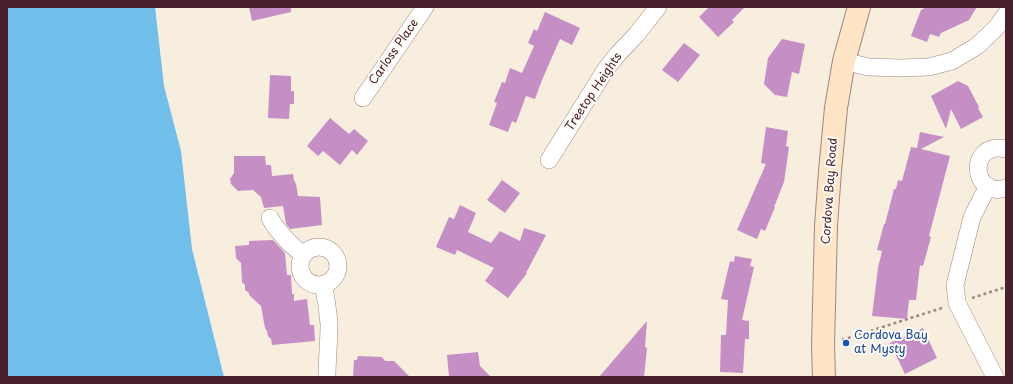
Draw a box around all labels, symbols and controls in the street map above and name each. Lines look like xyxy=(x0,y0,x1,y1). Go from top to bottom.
street label: Carloss Place xyxy=(366,16,422,88)
street label: Treetop Heights xyxy=(563,50,625,134)
street label: Cordova Bay Road xyxy=(819,137,841,245)
place label: Cordova Bay at Mysty xyxy=(854,329,928,357)
marker: Cordova Bay at Mysty xyxy=(841,338,851,348)

